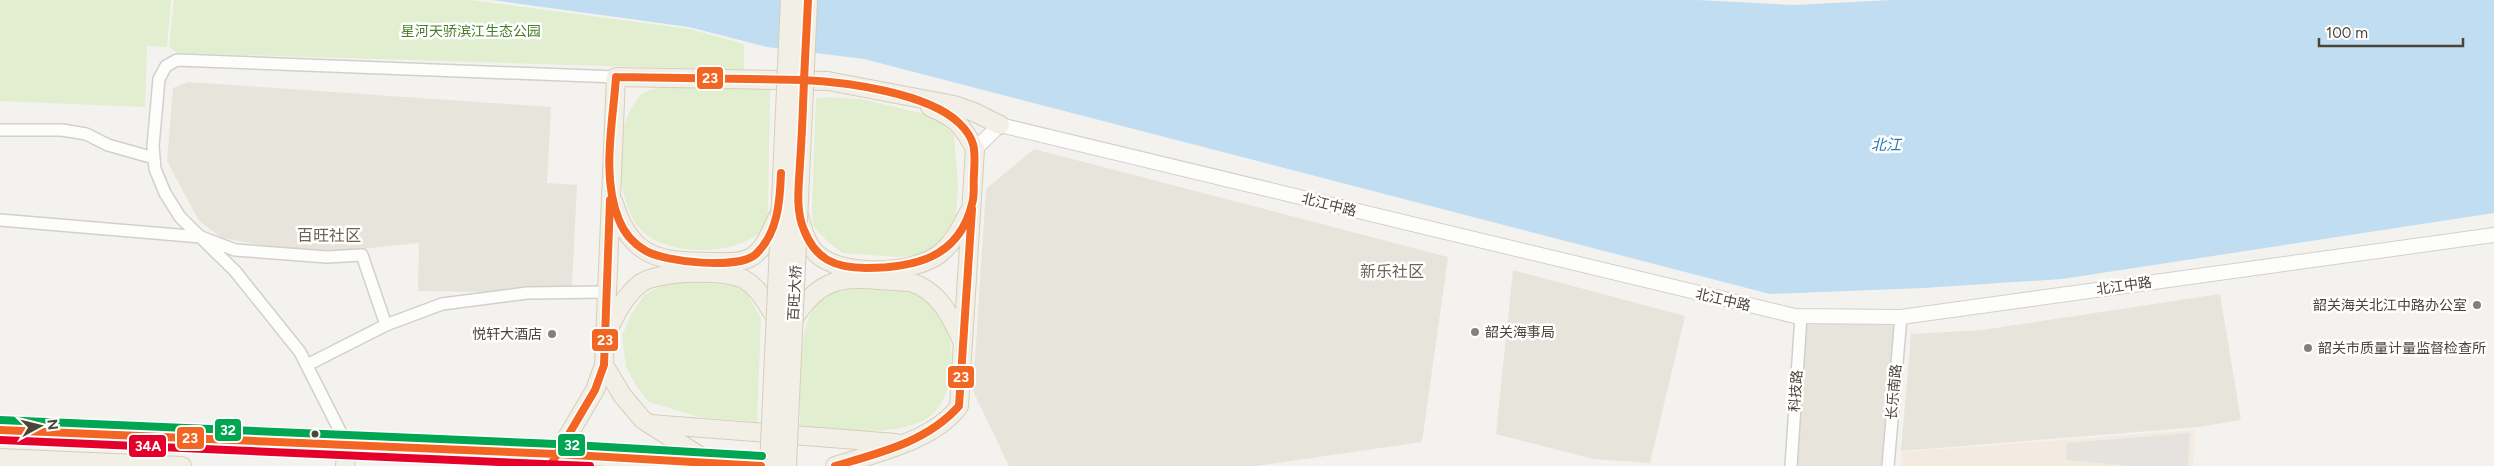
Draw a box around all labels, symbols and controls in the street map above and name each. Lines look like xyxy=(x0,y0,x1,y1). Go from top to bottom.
scale bar xyxy=(2319,15,2463,47)
park label: 星河天骄滨江生态公园 xyxy=(401,23,541,40)
text: 100 m xyxy=(2326,24,2368,42)
line badge: 23 xyxy=(696,66,724,90)
text: 23 xyxy=(702,70,718,87)
water label: 北江 xyxy=(1871,136,1903,154)
street label: 北江中路 xyxy=(1300,190,1358,220)
district label: 百旺社区 xyxy=(297,226,361,245)
district label: 新乐社区 xyxy=(1360,262,1424,281)
street label: 百旺大桥 xyxy=(785,265,805,321)
street label: 北江中路 xyxy=(2095,274,2153,298)
street label: 北江中路 xyxy=(1694,285,1752,315)
place label: 韶关海关北江中路办公室 xyxy=(2313,297,2467,314)
marker: 韶关海关北江中路办公室 xyxy=(2471,299,2483,311)
place label: 韶关海事局 xyxy=(1485,324,1555,341)
place label: 悦轩大酒店 xyxy=(472,326,542,343)
marker: 韶关海事局 xyxy=(1469,326,1481,338)
marker: 悦轩大酒店 xyxy=(546,328,558,340)
line badge: 23 xyxy=(591,328,619,352)
text: 23 xyxy=(597,332,613,349)
place label: 韶关市质量计量监督检查所 xyxy=(2318,340,2486,357)
marker: 韶关市质量计量监督检查所 xyxy=(2302,342,2314,354)
street label: 长乐南路 xyxy=(1883,363,1905,421)
line badge: 23 xyxy=(947,365,975,389)
text: 23 xyxy=(953,369,969,386)
street label: 科技路 xyxy=(1786,369,1806,413)
north arrow xyxy=(15,401,65,451)
text: N xyxy=(43,418,62,431)
line badge: 32 xyxy=(214,418,242,442)
text: 32 xyxy=(220,422,236,439)
line badge: 23 xyxy=(176,426,205,450)
unlabelled marker xyxy=(310,429,320,439)
text: 23 xyxy=(182,430,198,447)
line badge: 32 xyxy=(557,433,586,457)
line badge: 34A xyxy=(128,434,167,458)
text: 32 xyxy=(564,437,580,454)
text: 34A xyxy=(135,438,161,455)

